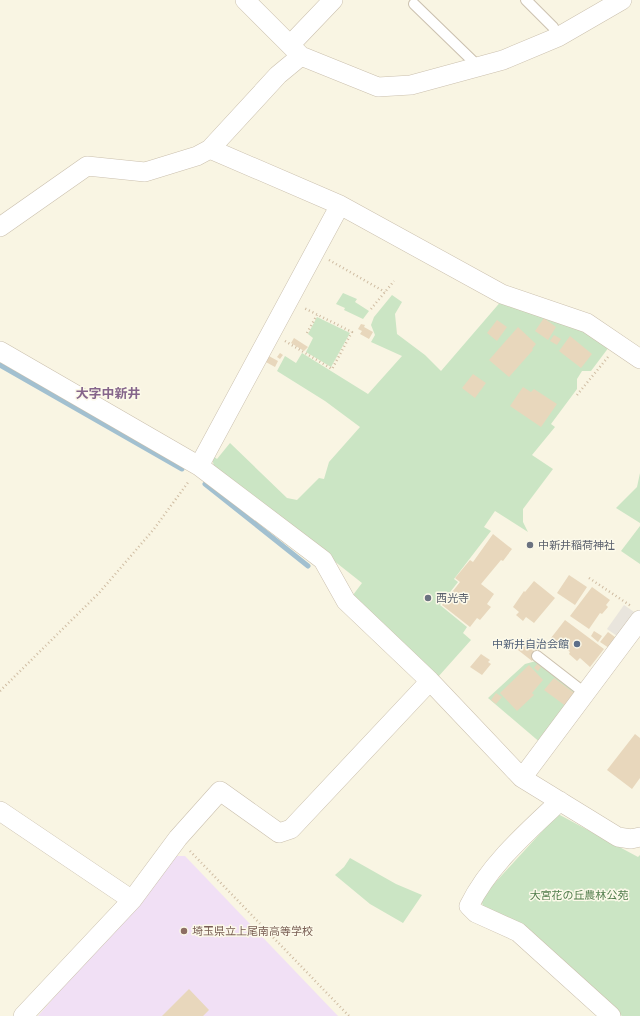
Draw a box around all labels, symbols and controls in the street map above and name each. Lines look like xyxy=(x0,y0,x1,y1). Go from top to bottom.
district label: 大字中新井 xyxy=(75,386,141,401)
place label: 中新井稲荷神社 xyxy=(538,539,615,552)
marker: 中新井稲荷神社 xyxy=(525,540,535,550)
place label: 西光寺 xyxy=(436,592,469,605)
marker: 西光寺 xyxy=(423,593,433,603)
place label: 中新井自治会館 xyxy=(492,638,569,651)
marker: 中新井自治会館 xyxy=(572,639,582,649)
park label: 大宮花の丘農林公苑 xyxy=(530,889,629,902)
place label: 埼玉県立上尾南高等学校 xyxy=(192,925,313,938)
marker: 埼玉県立上尾南高等学校 xyxy=(179,926,189,936)

